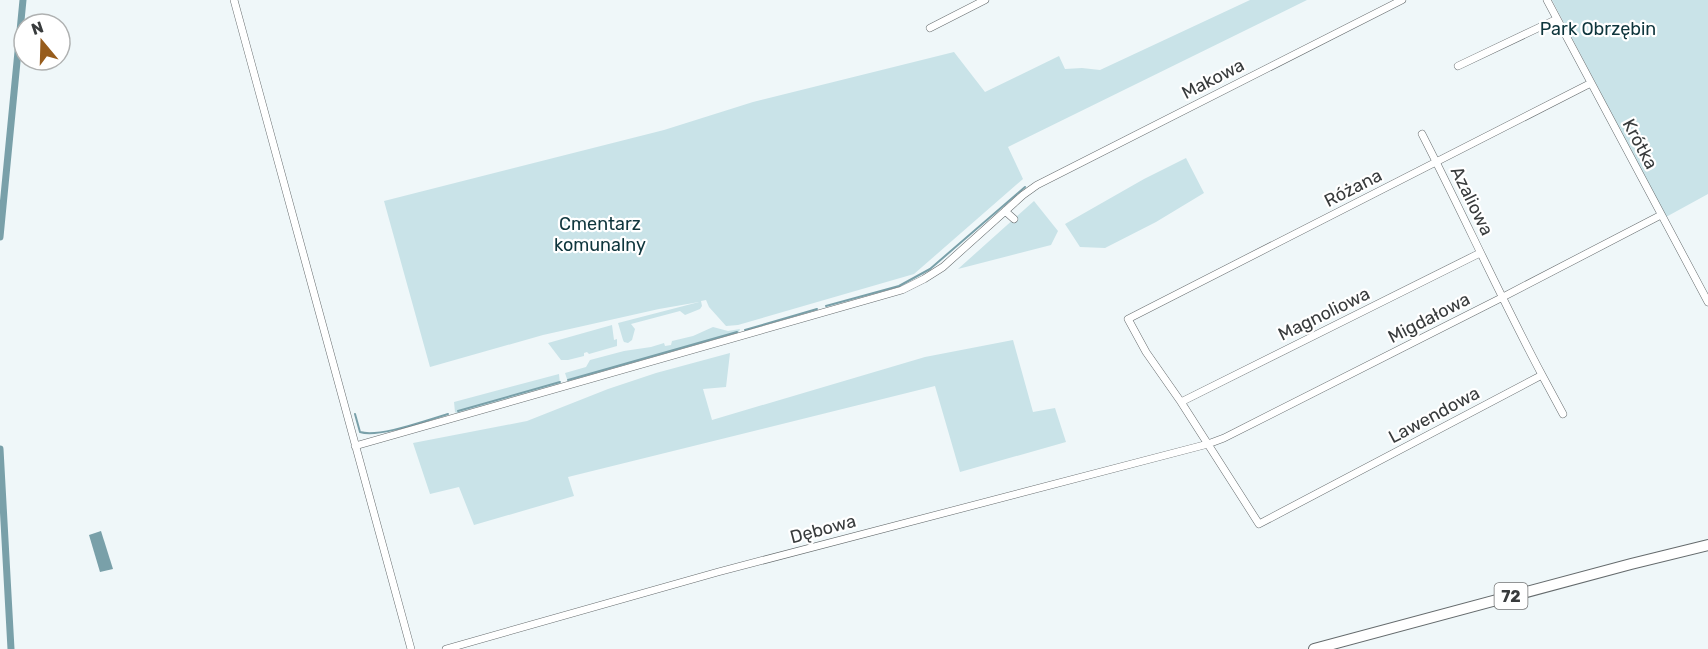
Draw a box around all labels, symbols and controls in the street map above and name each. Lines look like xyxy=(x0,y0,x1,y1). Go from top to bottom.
north arrow xyxy=(12,12,72,72)
text: N xyxy=(29,17,46,39)
park label: Park Obrzębin xyxy=(1540,18,1656,40)
street label: Makowa xyxy=(1178,54,1248,104)
street label: Krótka xyxy=(1618,115,1662,173)
street label: Azaliowa xyxy=(1446,163,1498,239)
street label: Różana xyxy=(1320,164,1386,212)
park label: Cmentarz komunalny xyxy=(554,213,646,256)
street label: Magnoliowa xyxy=(1275,282,1373,346)
street label: Migdałowa xyxy=(1384,288,1474,348)
street label: Lawendowa xyxy=(1385,382,1483,448)
street label: Dębowa xyxy=(788,510,858,548)
road number: 72 xyxy=(1494,583,1528,609)

